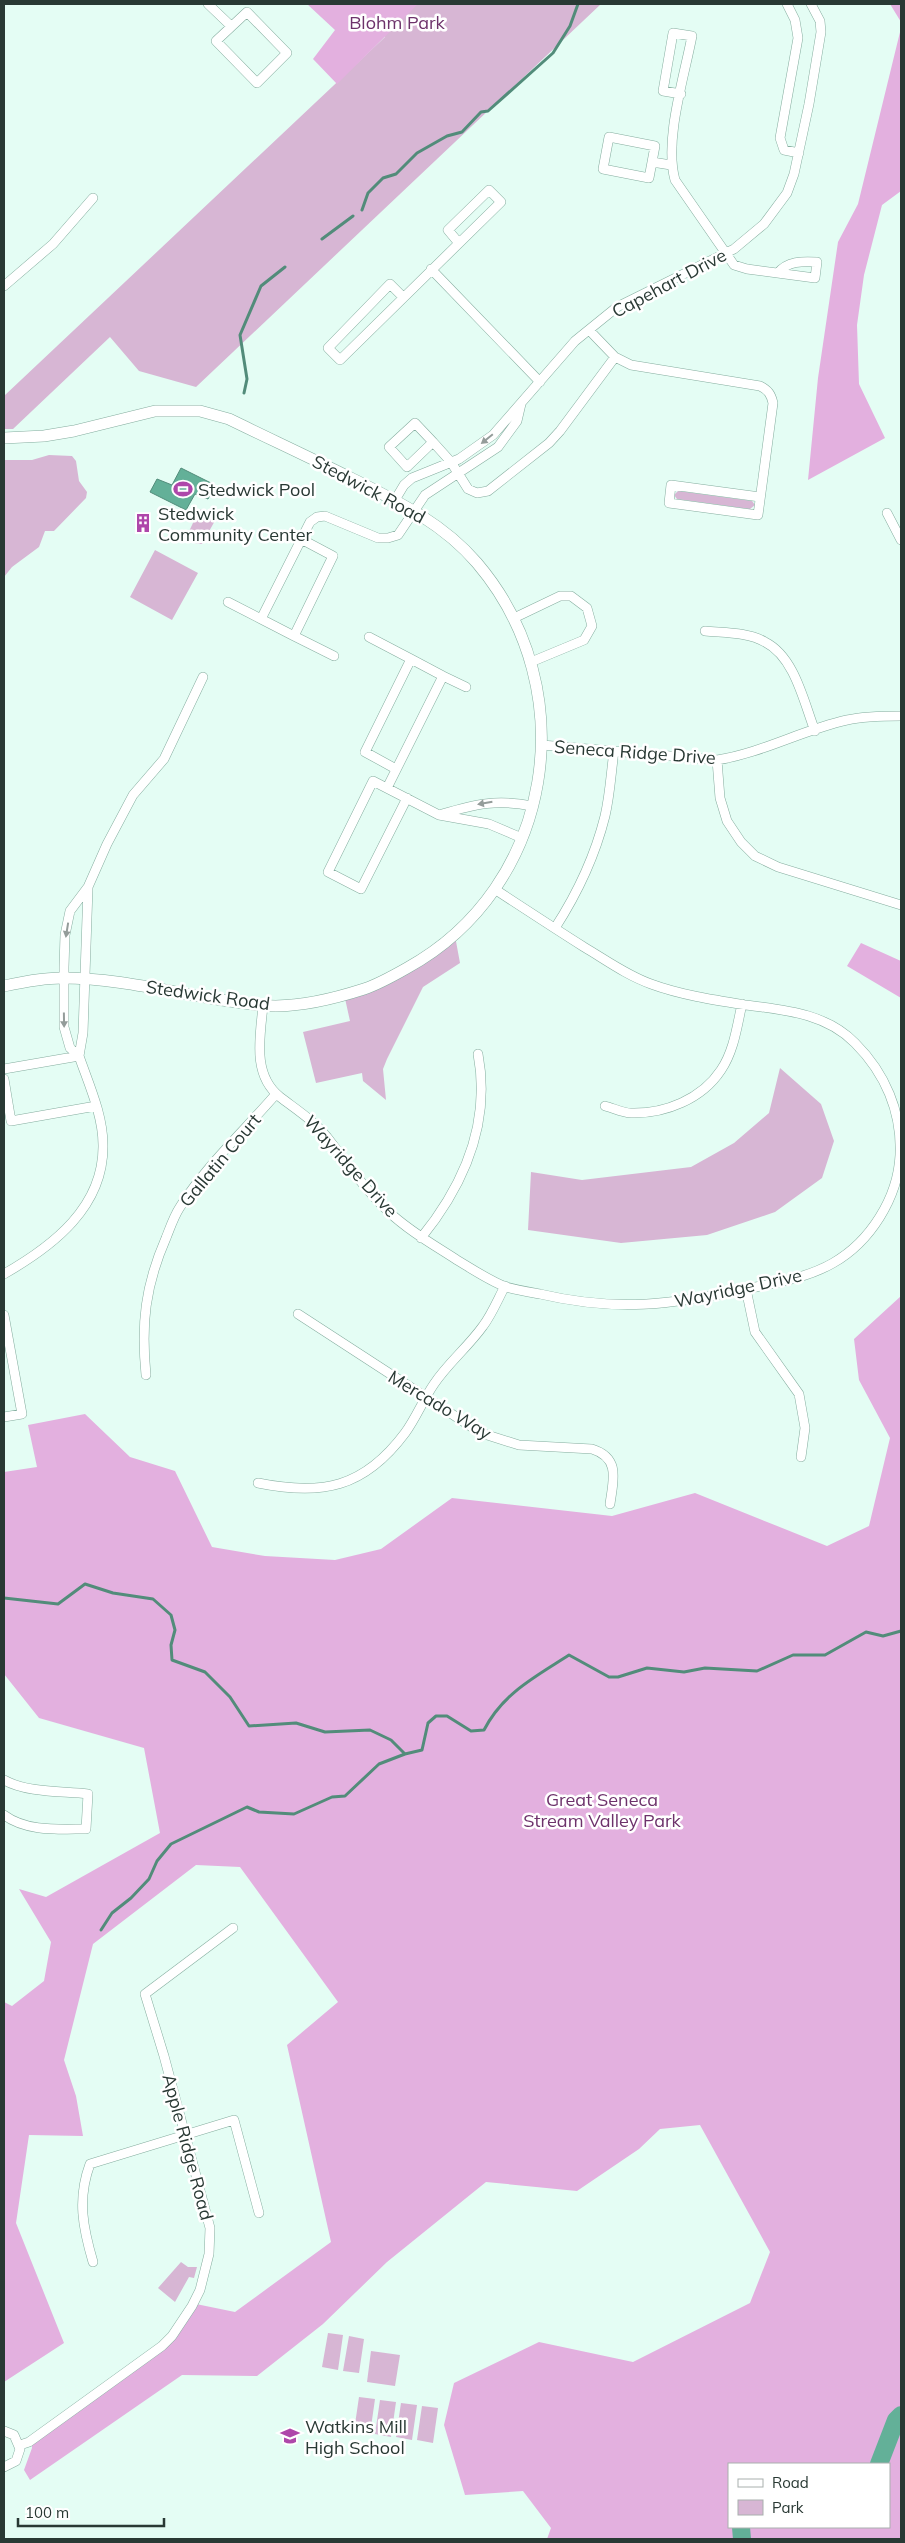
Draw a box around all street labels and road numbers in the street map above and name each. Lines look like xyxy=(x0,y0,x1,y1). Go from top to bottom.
street label: Capehart Drive xyxy=(608,243,730,323)
street label: Stedwick Road xyxy=(308,450,430,528)
street label: Seneca Ridge Drive xyxy=(553,735,717,769)
street label: Stedwick Road xyxy=(145,975,271,1015)
street label: Gallatin Court xyxy=(174,1109,266,1211)
street label: Wayridge Drive xyxy=(299,1110,403,1222)
street label: Wayridge Drive xyxy=(672,1263,804,1313)
street label: Mercado Way xyxy=(384,1365,496,1445)
street label: Apple Ridge Road xyxy=(157,2071,219,2223)

